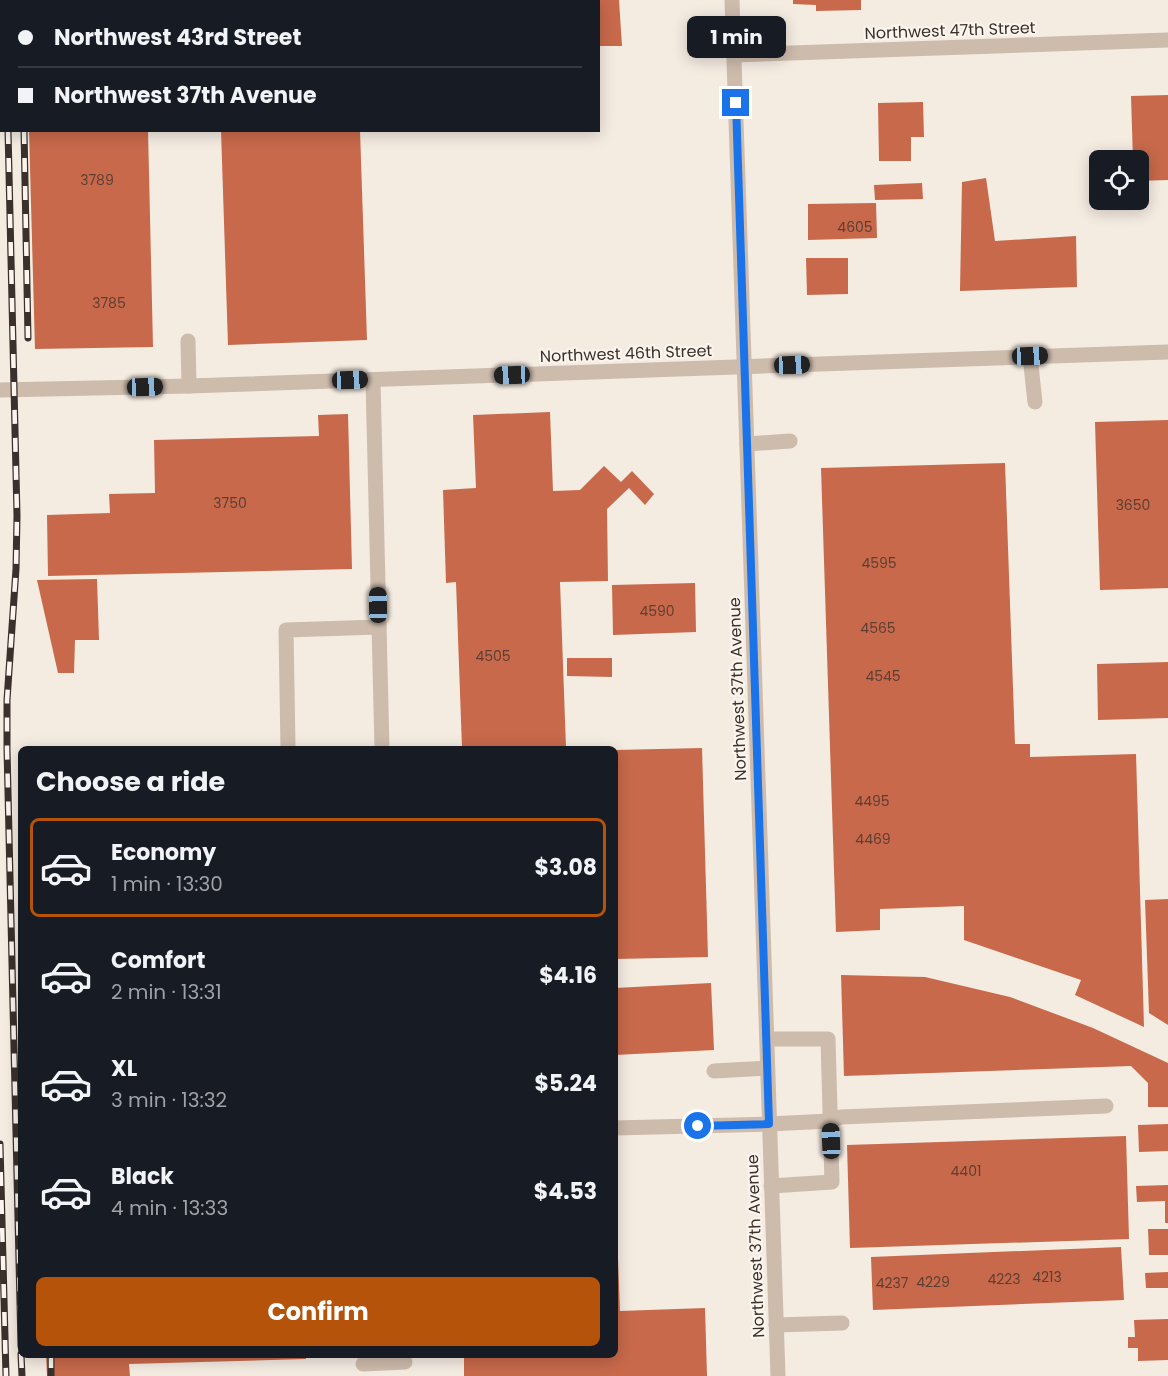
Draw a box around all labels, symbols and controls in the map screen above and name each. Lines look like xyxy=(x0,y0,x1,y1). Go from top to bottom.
callout: 1 min xyxy=(686,16,786,58)
street label: Northwest 47th Street xyxy=(864,16,1036,45)
text: Northwest 43rd Street xyxy=(54,22,301,53)
text: 1 min xyxy=(710,23,763,51)
text: Northwest 37th Avenue xyxy=(54,80,316,111)
route end xyxy=(722,89,749,116)
map controls xyxy=(1089,150,1149,210)
button: locate xyxy=(1089,150,1149,210)
house number: 3789 xyxy=(80,170,114,190)
house number: 4605 xyxy=(837,217,873,237)
house number: 3785 xyxy=(92,293,126,313)
street label: Northwest 46th Street xyxy=(539,339,713,368)
car xyxy=(1012,346,1048,366)
car xyxy=(774,355,810,375)
car xyxy=(494,365,530,385)
car xyxy=(332,370,368,390)
car xyxy=(127,377,163,397)
house number: 3750 xyxy=(213,493,247,513)
house number: 3650 xyxy=(1116,495,1150,515)
house number: 4595 xyxy=(861,553,897,573)
car xyxy=(369,587,387,623)
street label: Northwest 37th Avenue xyxy=(723,597,752,781)
house number: 4590 xyxy=(639,601,675,621)
house number: 4565 xyxy=(860,618,896,638)
house number: 4505 xyxy=(475,646,511,666)
house number: 4545 xyxy=(865,666,901,686)
text: Choose a ride xyxy=(36,763,225,800)
house number: 4495 xyxy=(854,791,890,811)
house number: 4469 xyxy=(855,829,891,849)
text: Economy xyxy=(111,837,216,868)
icon: car xyxy=(39,841,93,895)
text: $3.08 xyxy=(534,852,597,883)
text: 1 min · 13:30 xyxy=(111,870,223,898)
text: Comfort xyxy=(111,945,205,976)
icon: car xyxy=(39,949,93,1003)
text: $4.16 xyxy=(539,960,597,991)
text: 2 min · 13:31 xyxy=(111,978,222,1006)
text: XL xyxy=(111,1053,137,1084)
icon: car xyxy=(39,1057,93,1111)
text: $5.24 xyxy=(535,1068,597,1099)
text: 3 min · 13:32 xyxy=(111,1086,227,1114)
route start xyxy=(684,1112,711,1139)
car xyxy=(821,1123,841,1159)
street label: Northwest 37th Avenue xyxy=(741,1154,770,1338)
text: Black xyxy=(111,1161,174,1192)
house number: 4401 xyxy=(951,1161,981,1181)
icon: car xyxy=(39,1165,93,1219)
text: $4.53 xyxy=(534,1176,597,1207)
text: 4 min · 13:33 xyxy=(111,1194,228,1222)
house number: 4213 xyxy=(1032,1267,1062,1287)
house number: 4223 xyxy=(987,1269,1021,1289)
house number: 4229 xyxy=(916,1272,950,1292)
house number: 4237 xyxy=(876,1273,909,1293)
button: Confirm xyxy=(36,1277,600,1346)

